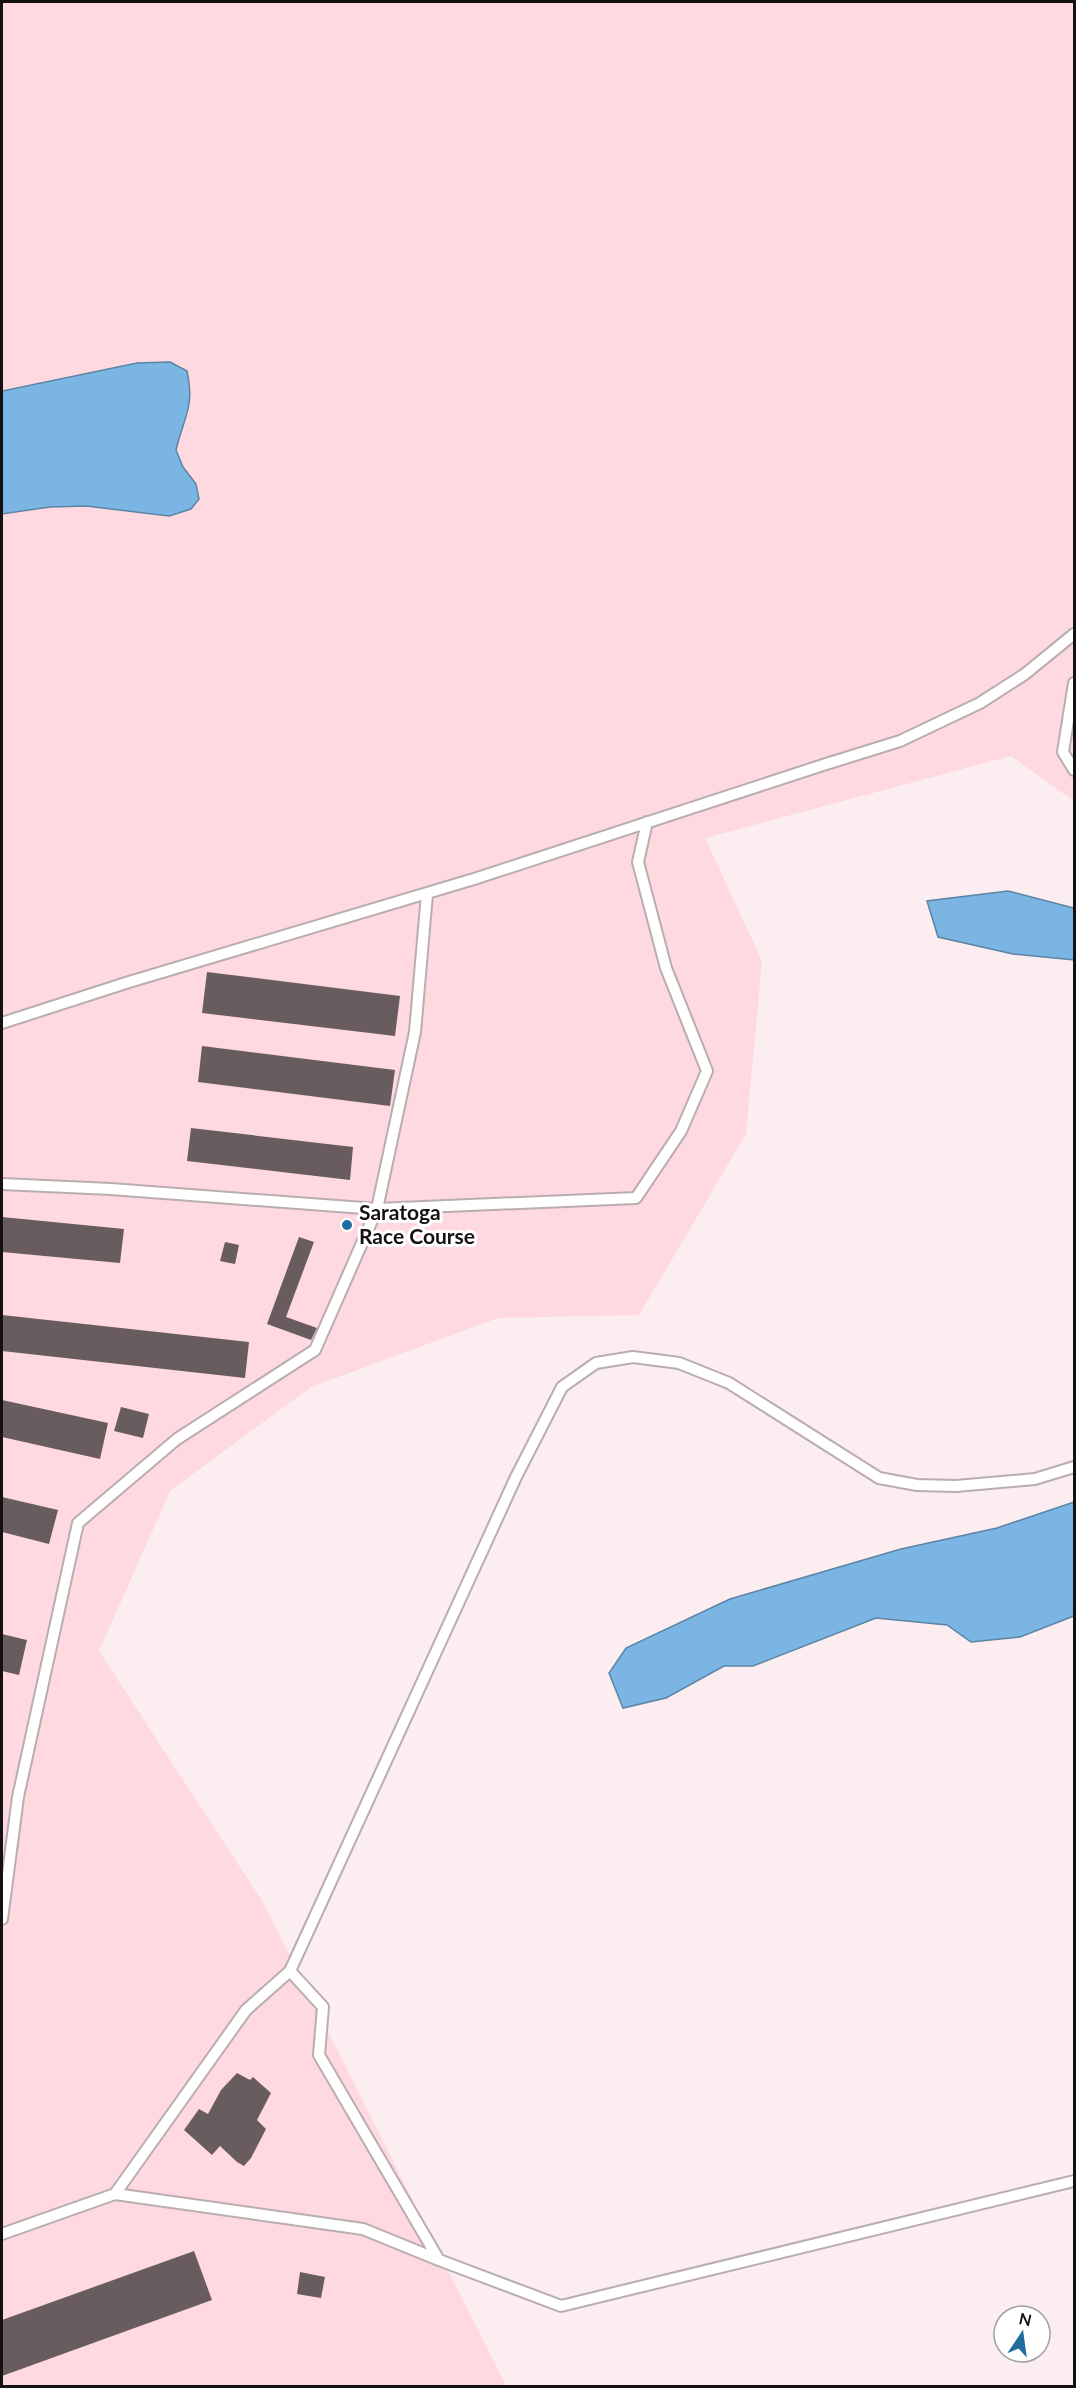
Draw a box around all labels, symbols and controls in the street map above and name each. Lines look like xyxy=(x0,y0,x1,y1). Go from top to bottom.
place label: Saratoga Race Course xyxy=(359,1199,475,1248)
marker: Saratoga Race Course xyxy=(340,1218,354,1232)
north arrow xyxy=(992,2304,1052,2364)
text: N xyxy=(1017,2308,1034,2330)

